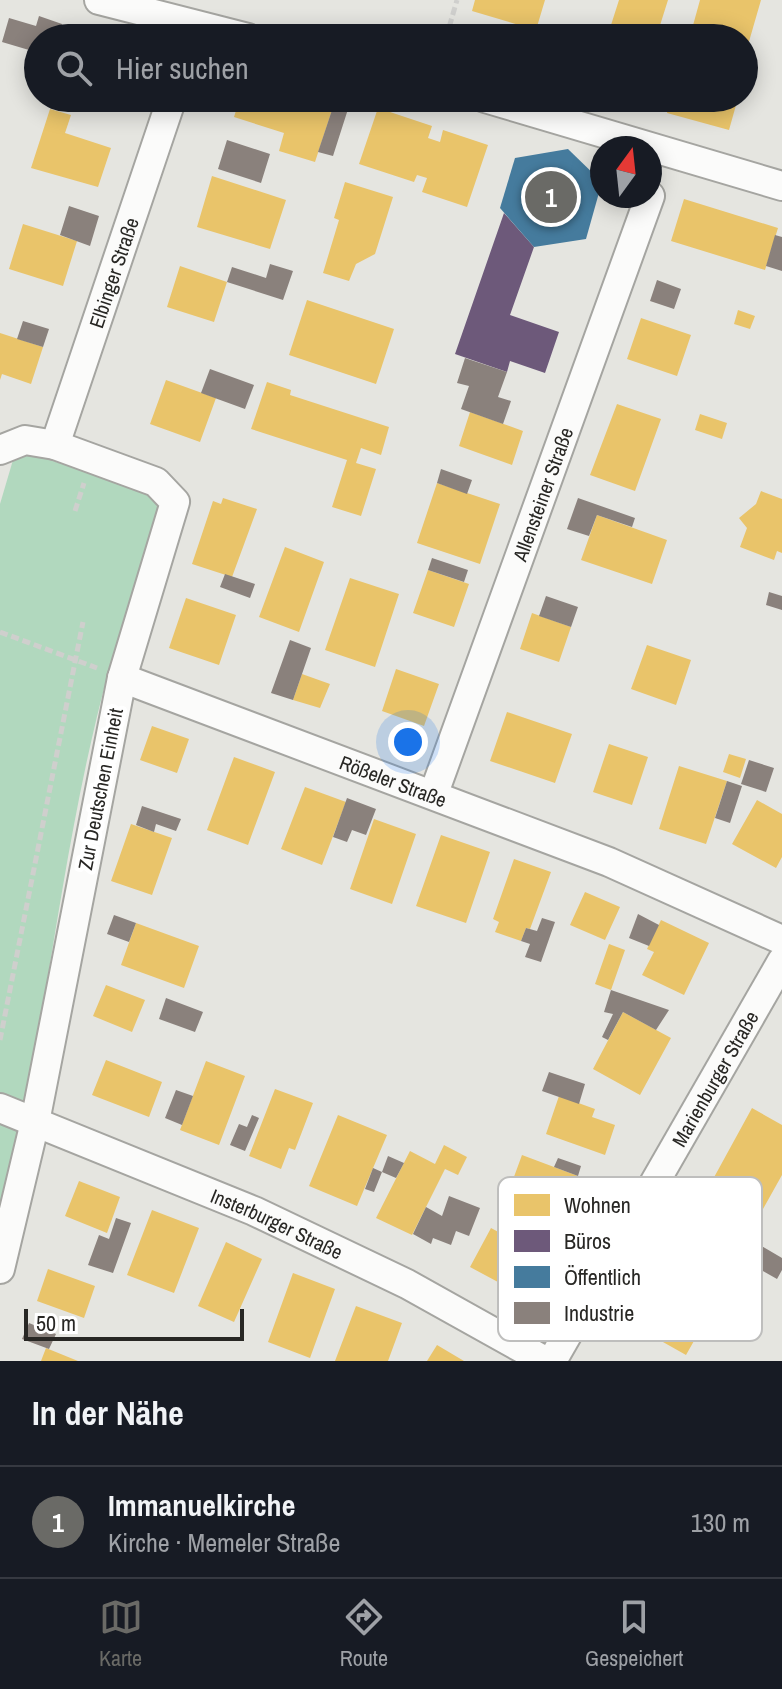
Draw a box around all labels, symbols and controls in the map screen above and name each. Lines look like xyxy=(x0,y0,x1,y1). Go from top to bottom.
search box xyxy=(24,24,758,112)
icon: search xyxy=(52,46,96,90)
text: Hier suchen xyxy=(116,48,249,88)
north arrow xyxy=(590,136,662,208)
pin: 1 xyxy=(525,167,577,227)
street label: Elbinger Straße xyxy=(82,214,144,331)
street label: Allensteiner Straße xyxy=(505,423,579,566)
street label: Zur Deutschen Einheit xyxy=(71,705,129,872)
your location xyxy=(388,722,428,762)
street label: Rößeler Straße xyxy=(336,748,451,813)
street label: Marienburger Straße xyxy=(665,1006,764,1151)
legend xyxy=(498,1177,762,1341)
street label: Insterburger Straße xyxy=(207,1181,347,1265)
text: Wohnen xyxy=(564,1190,631,1220)
text: Büros xyxy=(564,1226,611,1256)
text: Öffentlich xyxy=(564,1262,641,1292)
text: Industrie xyxy=(564,1298,634,1328)
scale bar xyxy=(24,1305,244,1341)
text: 50 m xyxy=(36,1308,76,1338)
text: In der Nähe xyxy=(32,1390,184,1436)
text: Immanuelkirche xyxy=(108,1485,295,1525)
text: 1 xyxy=(52,1505,64,1540)
text: 130 m xyxy=(691,1505,750,1540)
text: Kirche · Memeler Straße xyxy=(108,1525,340,1560)
tab: Karte xyxy=(99,1595,143,1673)
tab: Route xyxy=(340,1595,388,1673)
tab: Gespeichert xyxy=(585,1595,683,1673)

